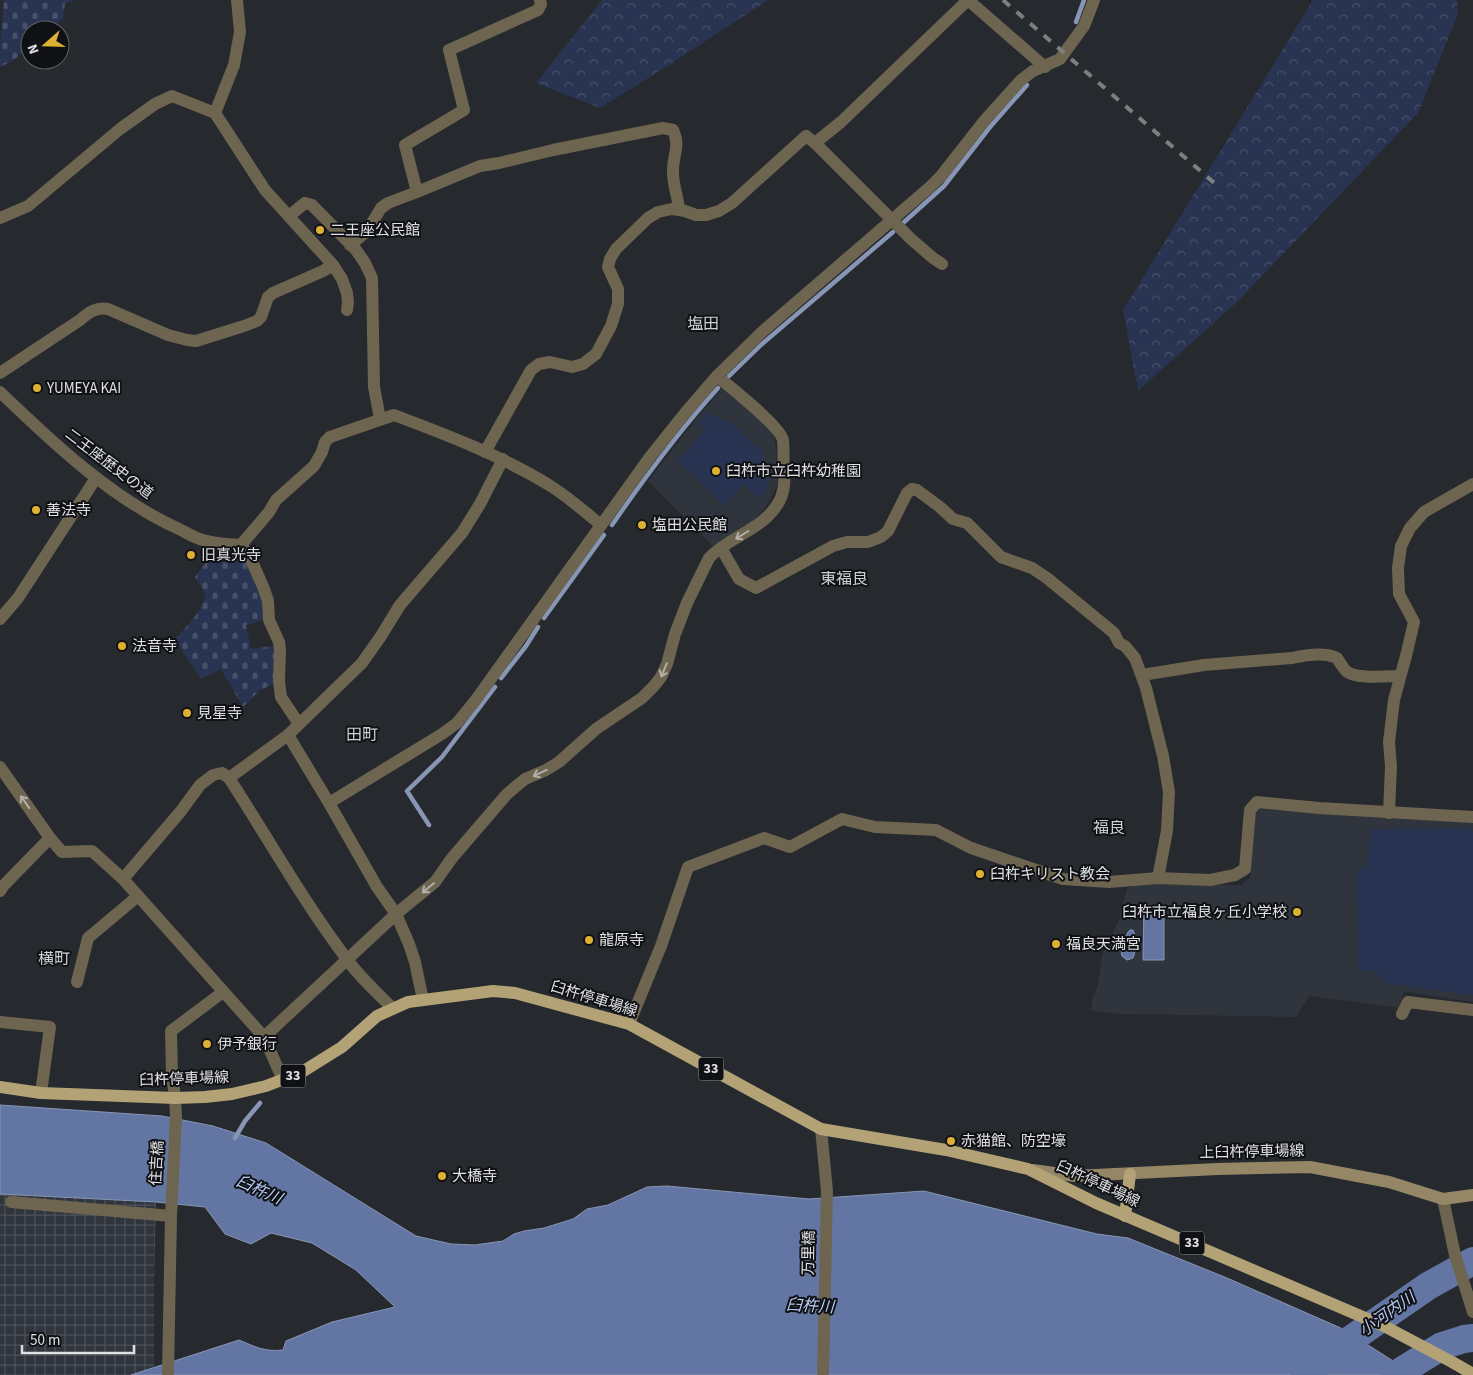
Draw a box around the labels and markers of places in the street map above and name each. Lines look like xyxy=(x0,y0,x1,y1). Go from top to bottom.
place label: 二王座公民館 xyxy=(330,220,420,241)
marker: 二王座公民館 xyxy=(314,224,326,236)
place label: YUMEYA KAI xyxy=(46,378,121,399)
marker: YUMEYA KAI xyxy=(31,382,43,394)
place label: 臼杵市立臼杵幼稚園 xyxy=(726,461,861,482)
marker: 臼杵市立臼杵幼稚園 xyxy=(710,465,722,477)
place label: 善法寺 xyxy=(46,500,91,521)
marker: 善法寺 xyxy=(30,504,42,516)
place label: 塩田公民館 xyxy=(652,515,727,536)
marker: 塩田公民館 xyxy=(636,519,648,531)
place label: 旧真光寺 xyxy=(201,545,261,566)
marker: 旧真光寺 xyxy=(185,549,197,561)
place label: 法音寺 xyxy=(132,636,177,657)
marker: 法音寺 xyxy=(116,640,128,652)
place label: 見星寺 xyxy=(197,703,242,724)
marker: 見星寺 xyxy=(181,707,193,719)
place label: 臼杵キリスト教会 xyxy=(990,864,1110,885)
marker: 臼杵キリスト教会 xyxy=(974,868,986,880)
place label: 臼杵市立福良ヶ丘小学校 xyxy=(1122,902,1287,923)
marker: 臼杵市立福良ヶ丘小学校 xyxy=(1291,906,1303,918)
place label: 龍原寺 xyxy=(599,930,644,951)
marker: 龍原寺 xyxy=(583,934,595,946)
place label: 福良天満宮 xyxy=(1066,934,1141,955)
marker: 福良天満宮 xyxy=(1050,938,1062,950)
place label: 伊予銀行 xyxy=(217,1034,277,1055)
marker: 伊予銀行 xyxy=(201,1038,213,1050)
place label: 赤猫館、防空壕 xyxy=(961,1131,1066,1152)
marker: 赤猫館、防空壕 xyxy=(945,1135,957,1147)
place label: 大橋寺 xyxy=(452,1166,497,1187)
marker: 大橋寺 xyxy=(436,1170,448,1182)

